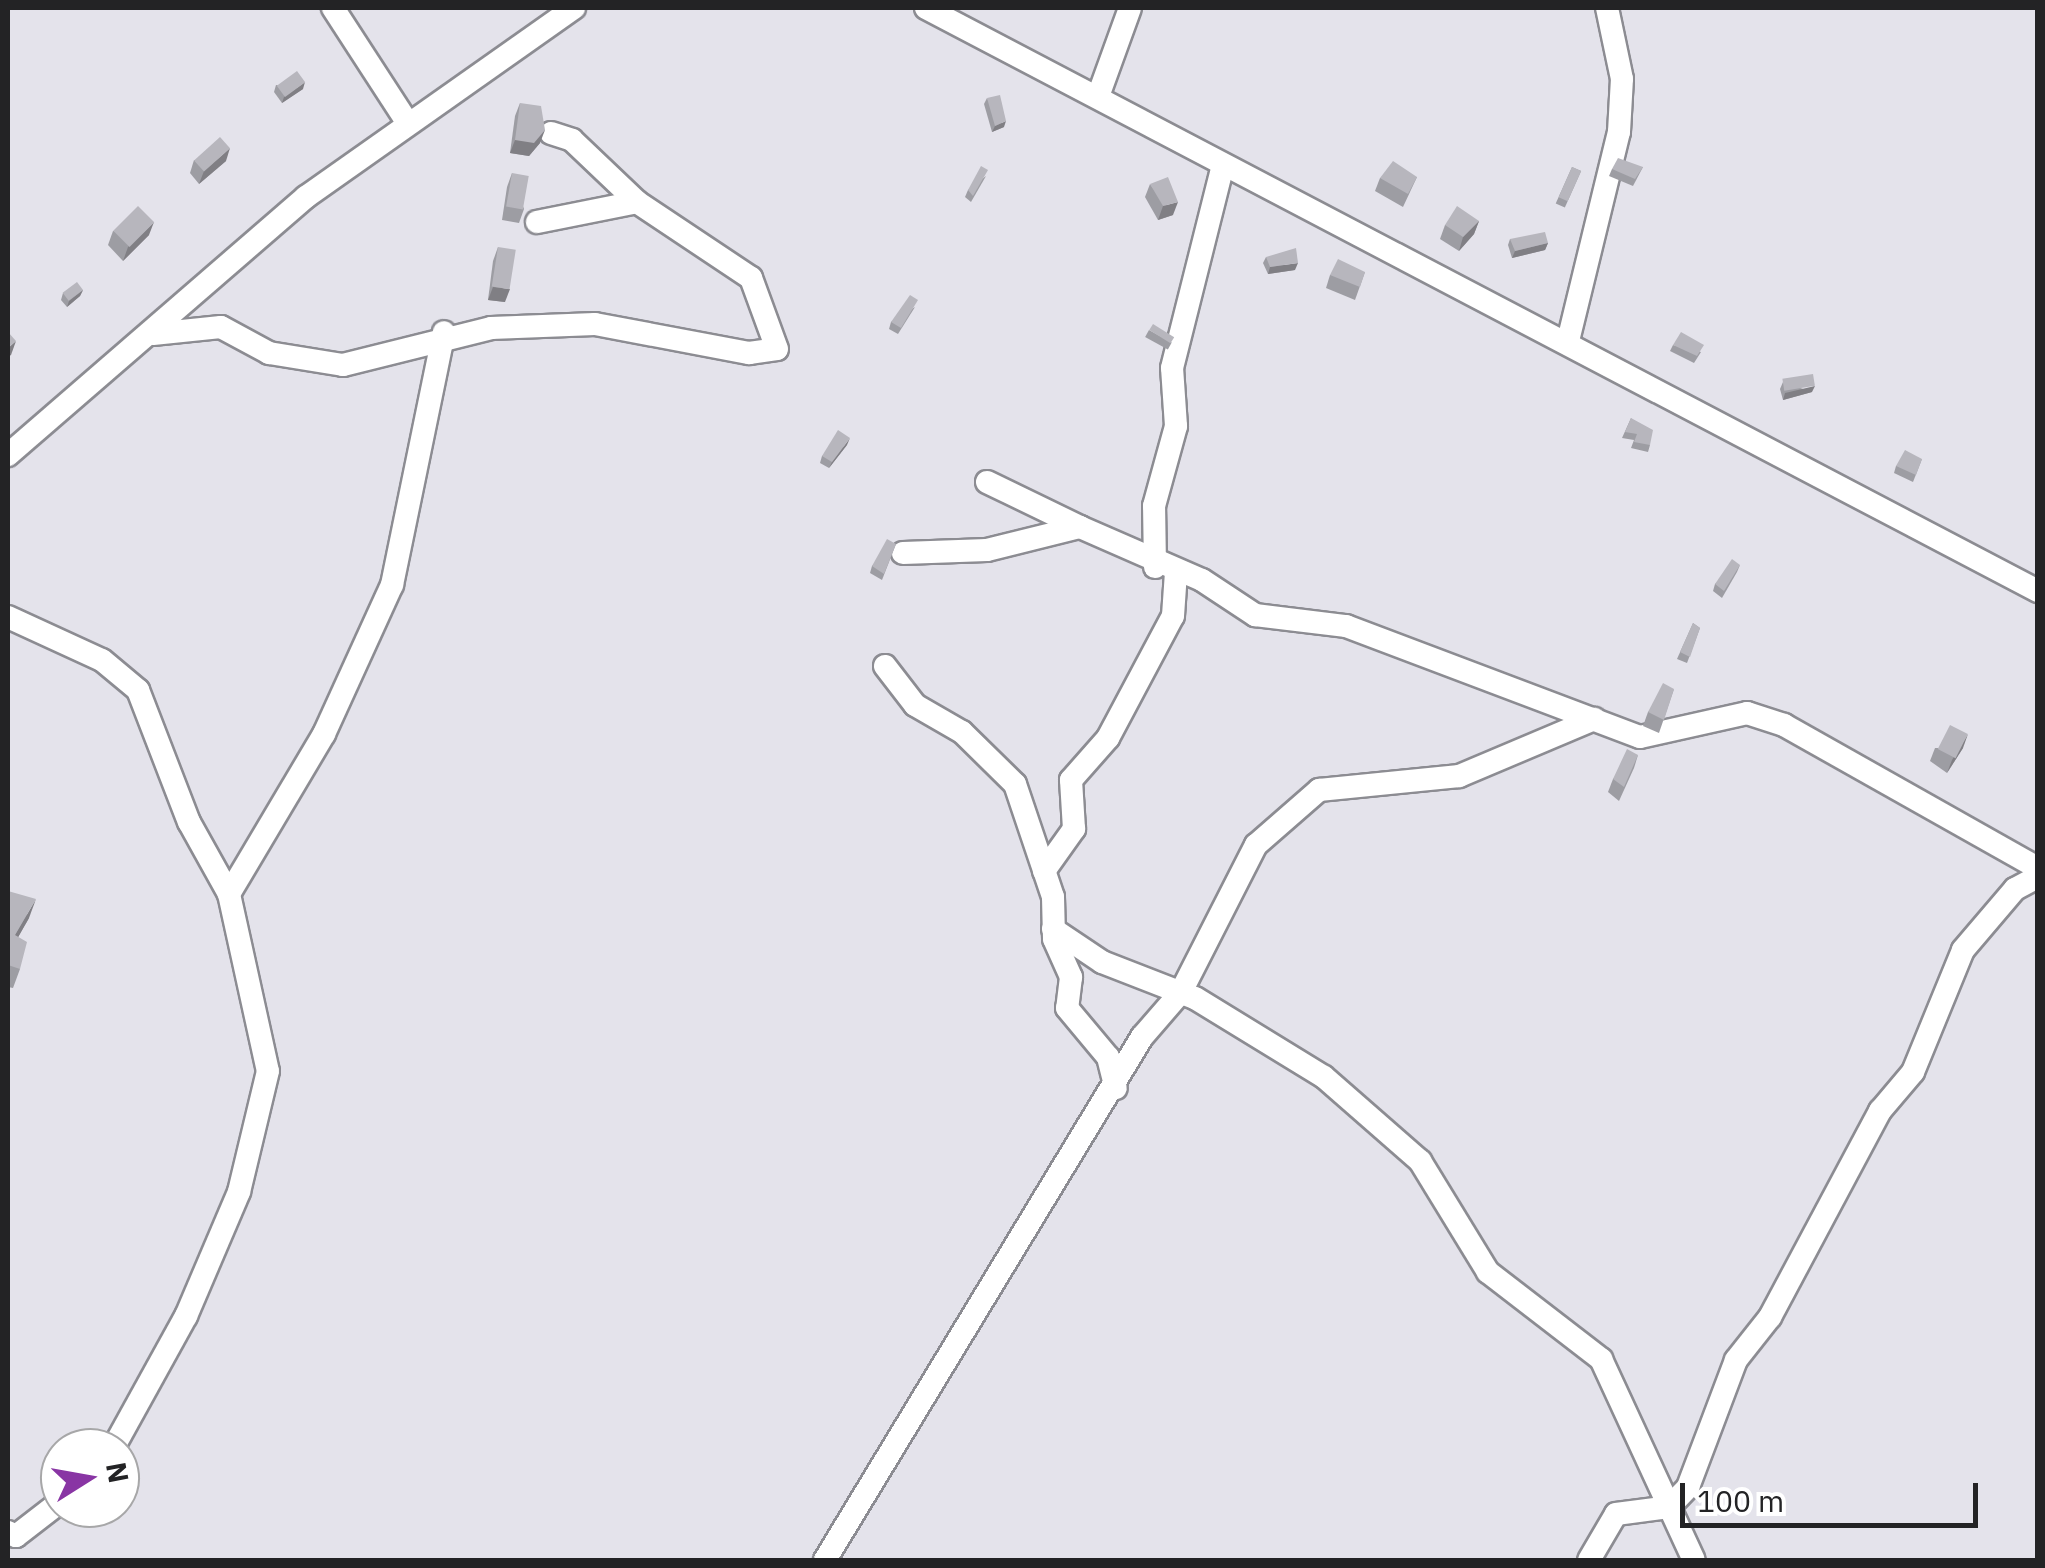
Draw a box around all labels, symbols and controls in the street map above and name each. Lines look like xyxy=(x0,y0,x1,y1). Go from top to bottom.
north arrow xyxy=(40,1428,140,1528)
text: N xyxy=(98,1459,138,1486)
scale bar xyxy=(1685,1463,1982,1525)
text: 100 m xyxy=(1697,1481,1784,1520)

